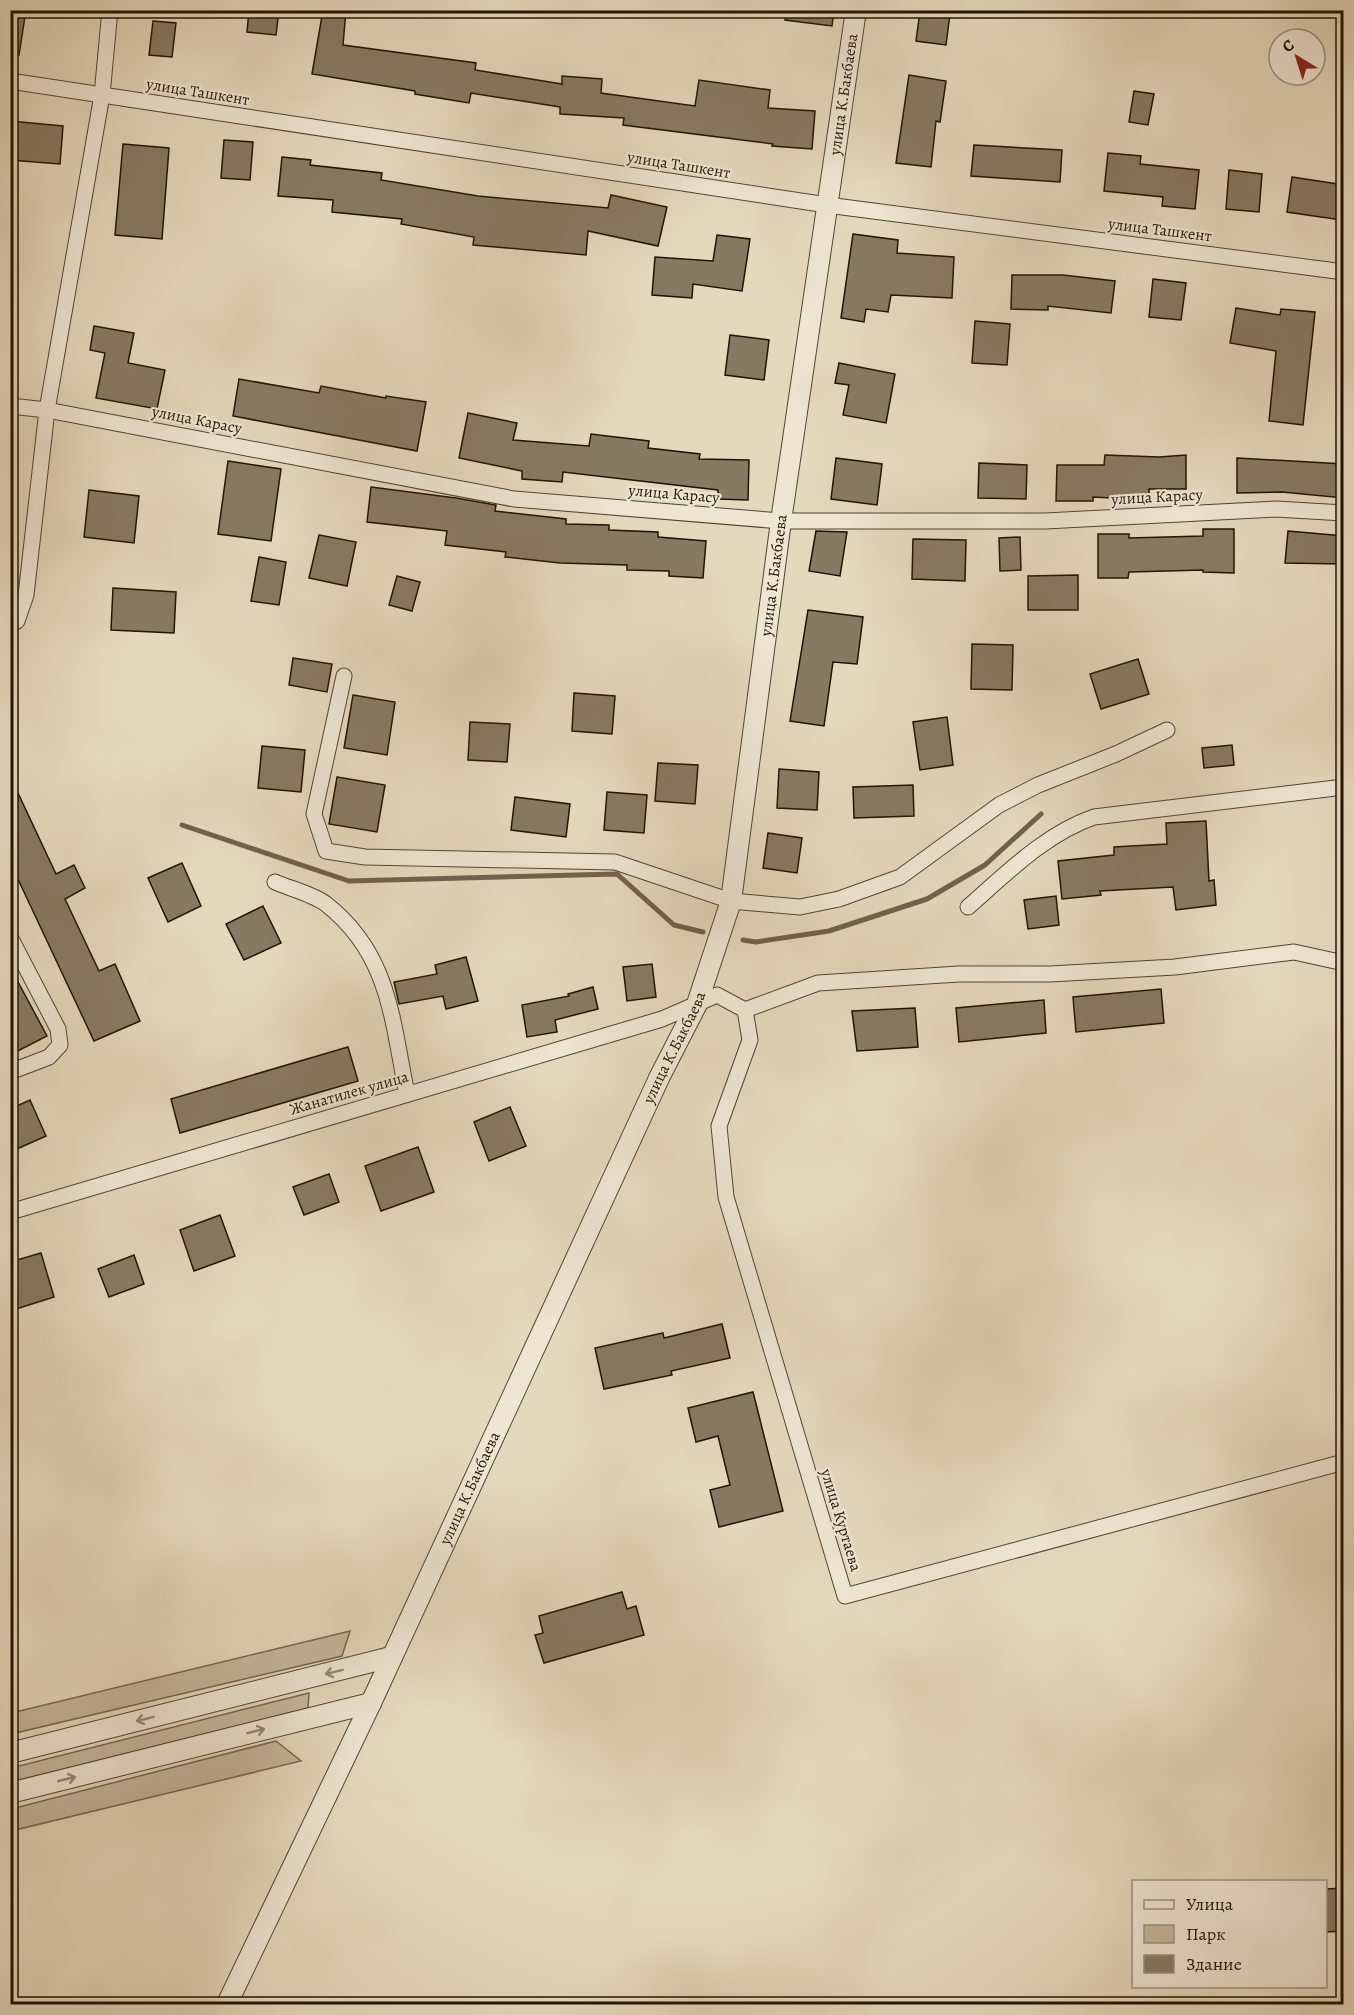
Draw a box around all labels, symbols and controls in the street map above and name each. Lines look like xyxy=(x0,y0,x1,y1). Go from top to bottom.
north arrow xyxy=(1267,27,1327,87)
street label: улица К.Бакбаева xyxy=(824,32,863,158)
text: С xyxy=(1278,34,1299,58)
street label: улица Ташкент xyxy=(144,73,251,111)
street label: улица Ташкент xyxy=(625,146,732,184)
street label: улица Ташкент xyxy=(1106,213,1213,247)
street label: улица Карасу xyxy=(149,400,245,440)
street label: улица Карасу xyxy=(627,479,721,509)
street label: улица Карасу xyxy=(1110,484,1204,510)
street label: улица К.Бакбаева xyxy=(755,512,793,638)
street label: улица К.Бакбаева xyxy=(637,988,711,1108)
street label: Жанатилек улица xyxy=(287,1065,412,1120)
street label: улица К.Бакбаева xyxy=(434,1428,506,1550)
street label: улица Куртаева xyxy=(815,1465,867,1575)
one-way arrow xyxy=(325,1666,344,1678)
one-way arrow xyxy=(136,1714,155,1726)
one-way arrow xyxy=(247,1725,266,1737)
one-way arrow xyxy=(57,1773,76,1784)
legend xyxy=(1132,1880,1327,1988)
text: Улица xyxy=(1186,1892,1234,1916)
text: Парк xyxy=(1186,1922,1226,1946)
text: Здание xyxy=(1186,1952,1242,1976)

